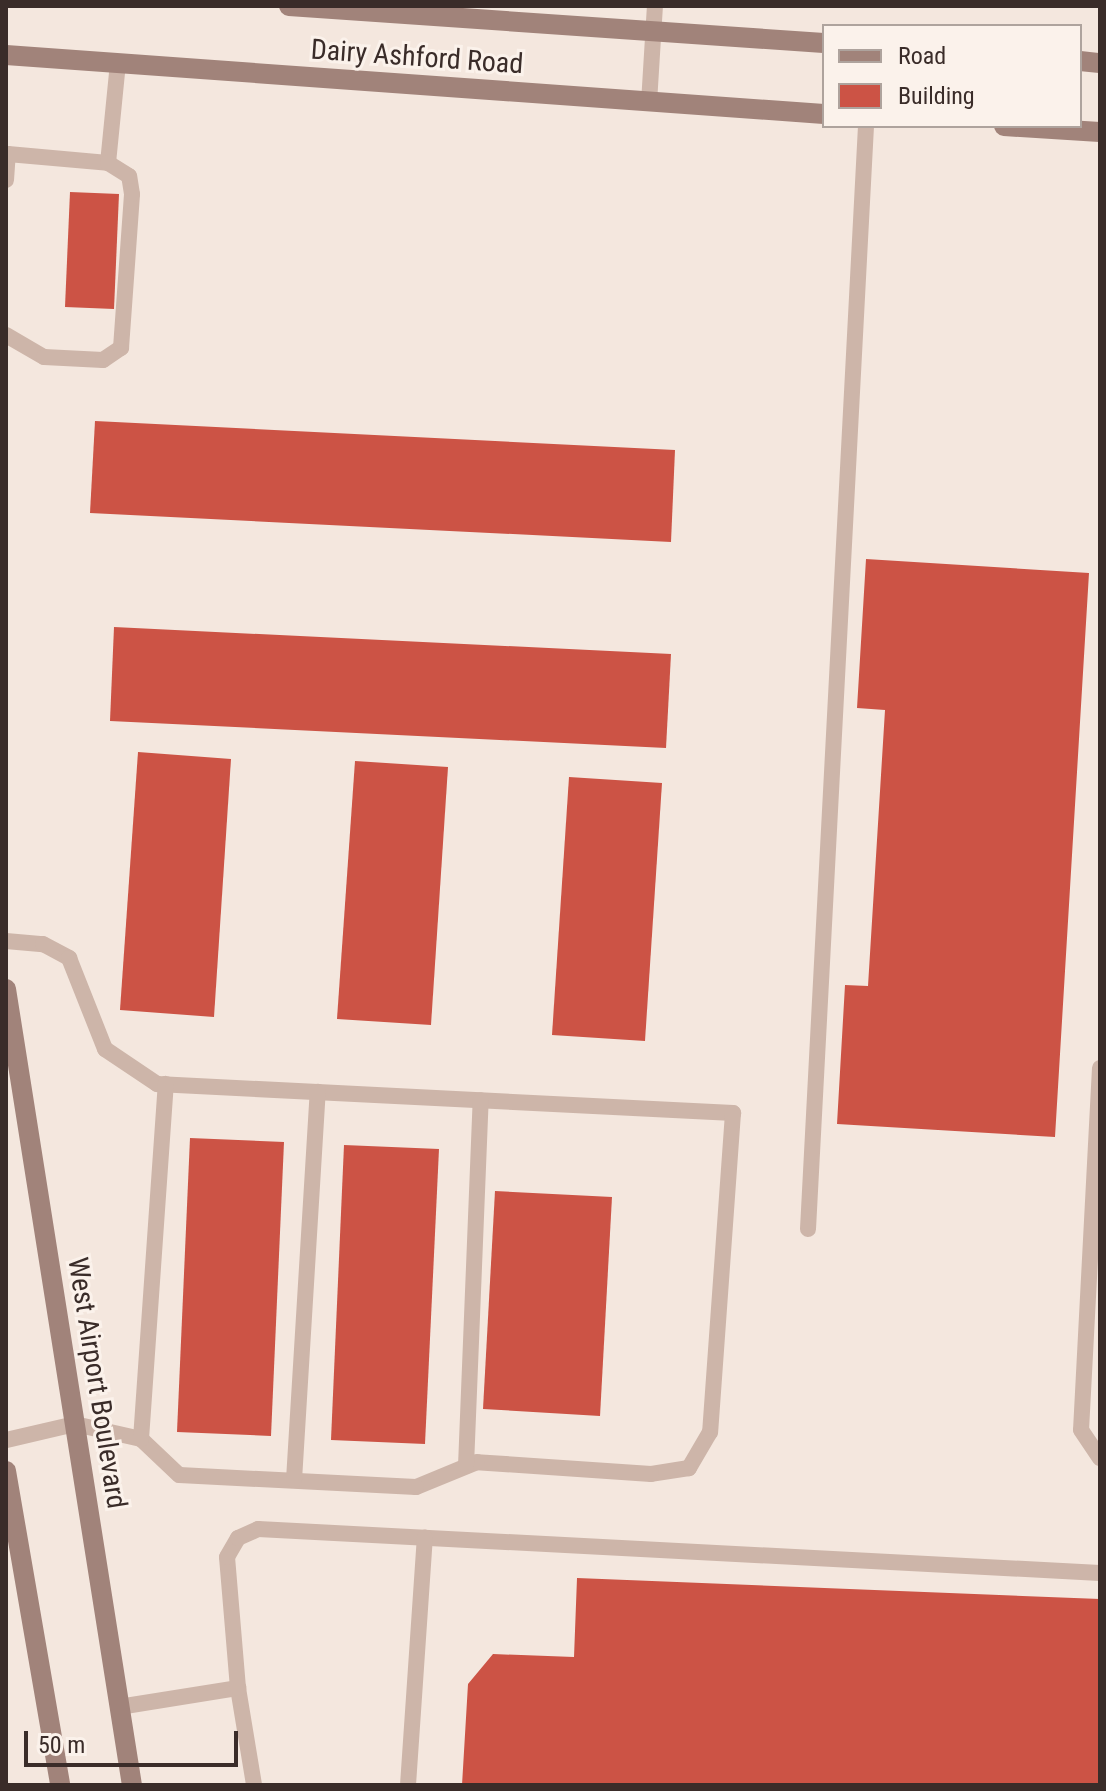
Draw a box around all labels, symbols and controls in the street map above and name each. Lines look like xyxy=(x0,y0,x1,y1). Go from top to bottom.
legend xyxy=(822,24,1082,128)
street label: Dairy Ashford Road xyxy=(310,33,524,81)
text: Road xyxy=(898,42,946,70)
text: Building xyxy=(898,82,975,110)
street label: West Airport Boulevard xyxy=(61,1255,133,1511)
scale bar xyxy=(28,1715,242,1765)
text: 50 m xyxy=(38,1731,85,1759)

